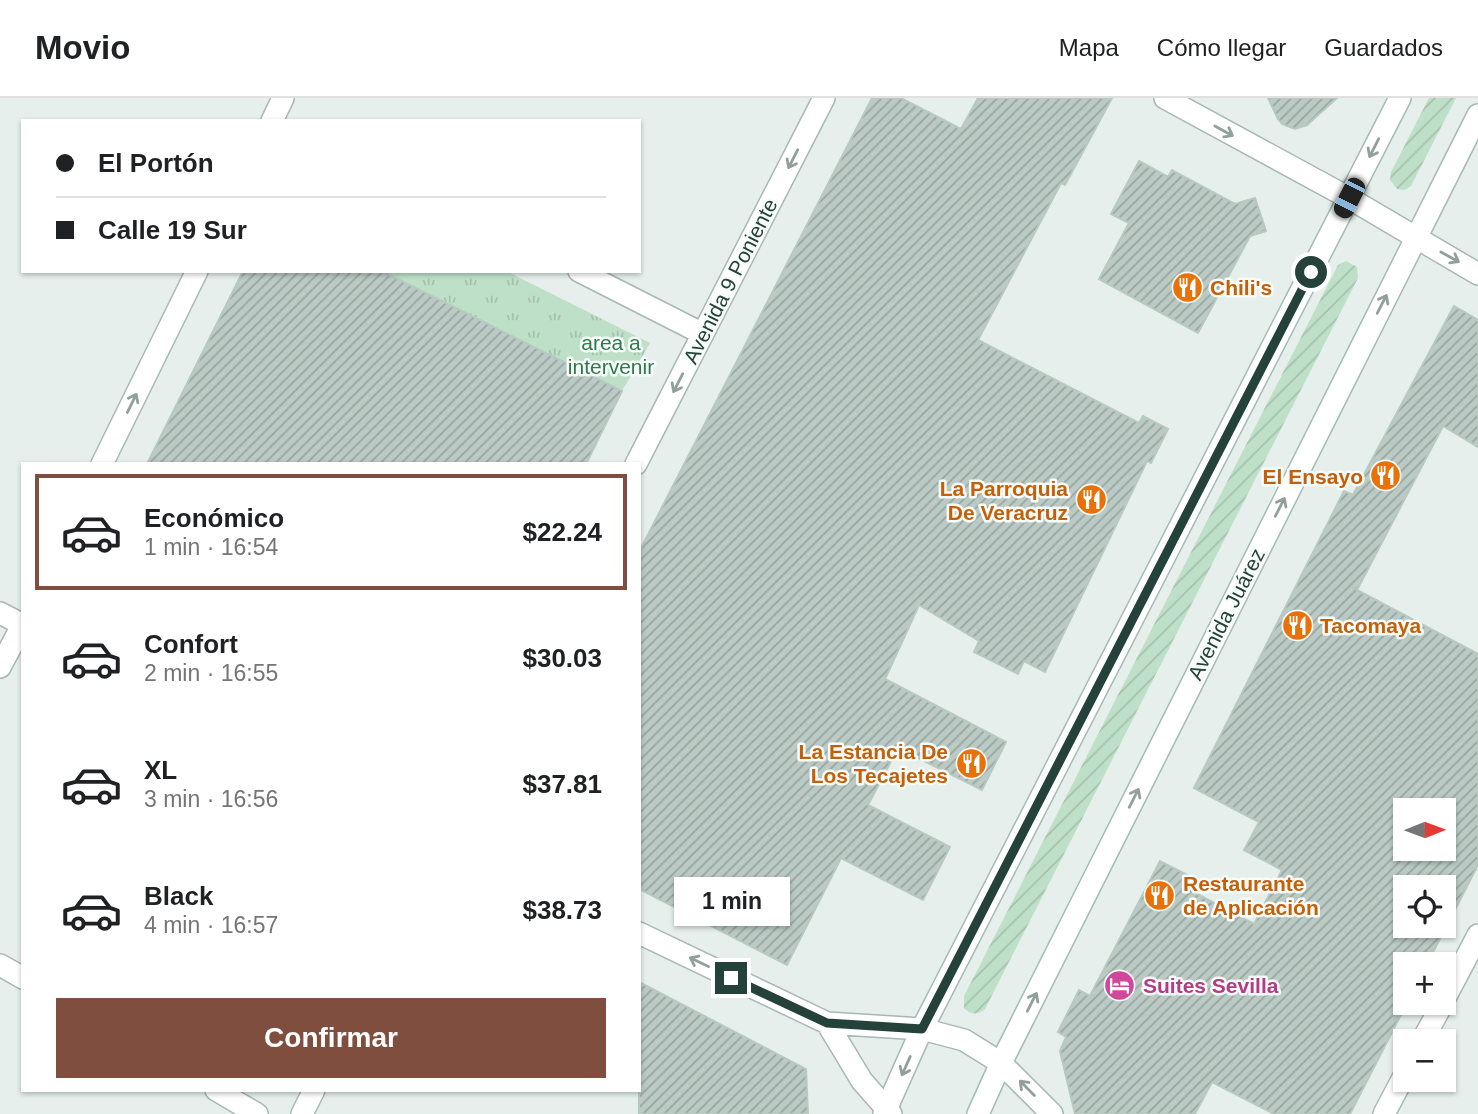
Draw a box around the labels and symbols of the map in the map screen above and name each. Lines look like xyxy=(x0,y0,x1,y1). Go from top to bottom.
one-way arrow xyxy=(1214,124,1234,138)
one-way arrow xyxy=(1367,137,1381,158)
one-way arrow xyxy=(785,148,799,169)
car xyxy=(1331,175,1368,221)
street label: Avenida 9 Poniente xyxy=(678,195,782,367)
one-way arrow xyxy=(1439,250,1459,264)
route start xyxy=(1295,256,1327,288)
restaurant icon: Chili's xyxy=(1170,270,1204,304)
place label: Chili's xyxy=(1210,276,1272,299)
one-way arrow xyxy=(1375,294,1389,315)
park label: area a intervenir xyxy=(568,331,654,378)
one-way arrow xyxy=(670,372,684,393)
one-way arrow xyxy=(126,393,140,414)
restaurant icon: El Ensayo xyxy=(1369,459,1403,493)
place label: El Ensayo xyxy=(1263,465,1363,488)
place label: La Parroquia De Veracruz xyxy=(940,477,1068,524)
restaurant icon: La Parroquia De Veracruz xyxy=(1074,483,1108,517)
one-way arrow xyxy=(1273,497,1287,518)
street label: Avenida Juárez xyxy=(1183,544,1269,684)
restaurant icon: Tacomaya xyxy=(1280,608,1314,642)
place label: Tacomaya xyxy=(1320,614,1421,637)
place label: La Estancia De Los Tecajetes xyxy=(799,740,948,787)
restaurant icon: La Estancia De Los Tecajetes xyxy=(954,746,988,780)
one-way arrow xyxy=(1127,788,1141,809)
north arrow xyxy=(1393,798,1456,861)
place label: Restaurante de Aplicación xyxy=(1183,872,1319,919)
callout: 1 min xyxy=(673,876,789,926)
restaurant icon: Restaurante de Aplicación xyxy=(1143,878,1177,912)
one-way arrow xyxy=(689,955,710,969)
route end xyxy=(715,962,747,994)
hotel icon: Suites Sevilla xyxy=(1103,968,1137,1002)
place label: Suites Sevilla xyxy=(1143,974,1279,997)
one-way arrow xyxy=(1025,992,1039,1013)
one-way arrow xyxy=(899,1055,912,1077)
one-way arrow xyxy=(1018,1080,1035,1097)

